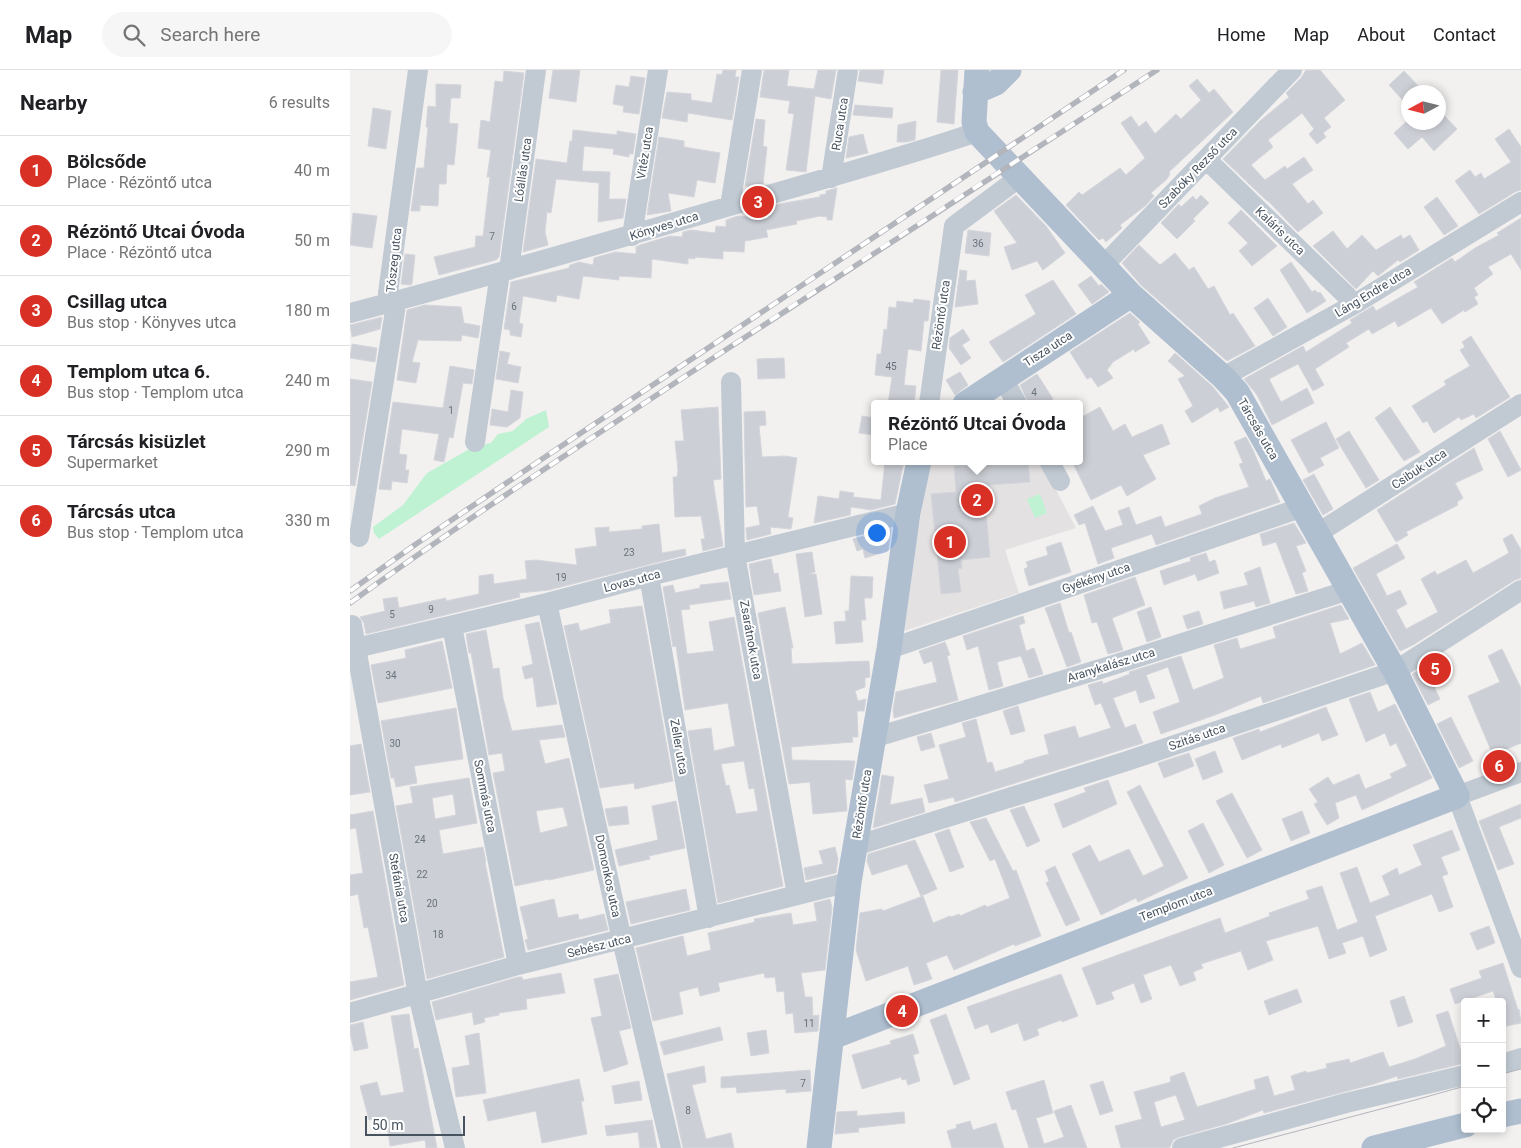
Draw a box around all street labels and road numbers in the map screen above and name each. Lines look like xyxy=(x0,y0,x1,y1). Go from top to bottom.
street label: Ruca utca xyxy=(829,97,851,151)
street label: Szabóky Rezső utca xyxy=(1156,125,1240,211)
street label: Vitéz utca xyxy=(634,126,656,180)
street label: Lóállás utca xyxy=(512,137,534,203)
street label: Kaláris utca xyxy=(1252,204,1308,258)
street label: Könyves utca xyxy=(628,209,700,243)
street label: Tószeg utca xyxy=(384,227,404,293)
street label: Láng Endre utca xyxy=(1332,264,1414,320)
street label: Rézöntő utca xyxy=(929,279,953,351)
street label: Tisza utca xyxy=(1021,328,1075,370)
street label: Tárcsás utca xyxy=(1235,396,1281,462)
street label: Csibuk utca xyxy=(1389,446,1449,492)
street label: Gyékény utca xyxy=(1060,560,1132,596)
street label: Lovas utca xyxy=(602,567,662,595)
street label: Zsarátnok utca xyxy=(737,599,765,681)
street label: Aranykalász utca xyxy=(1065,645,1157,685)
street label: Zeller utca xyxy=(667,718,691,776)
street label: Szitás utca xyxy=(1167,721,1227,753)
street label: Sommás utca xyxy=(471,758,499,834)
street label: Rézöntő utca xyxy=(850,768,874,840)
street label: Domonkos utca xyxy=(592,833,624,919)
street label: Stefánia utca xyxy=(386,852,412,924)
street label: Templom utca xyxy=(1138,884,1214,924)
street label: Sebész utca xyxy=(566,931,632,961)

